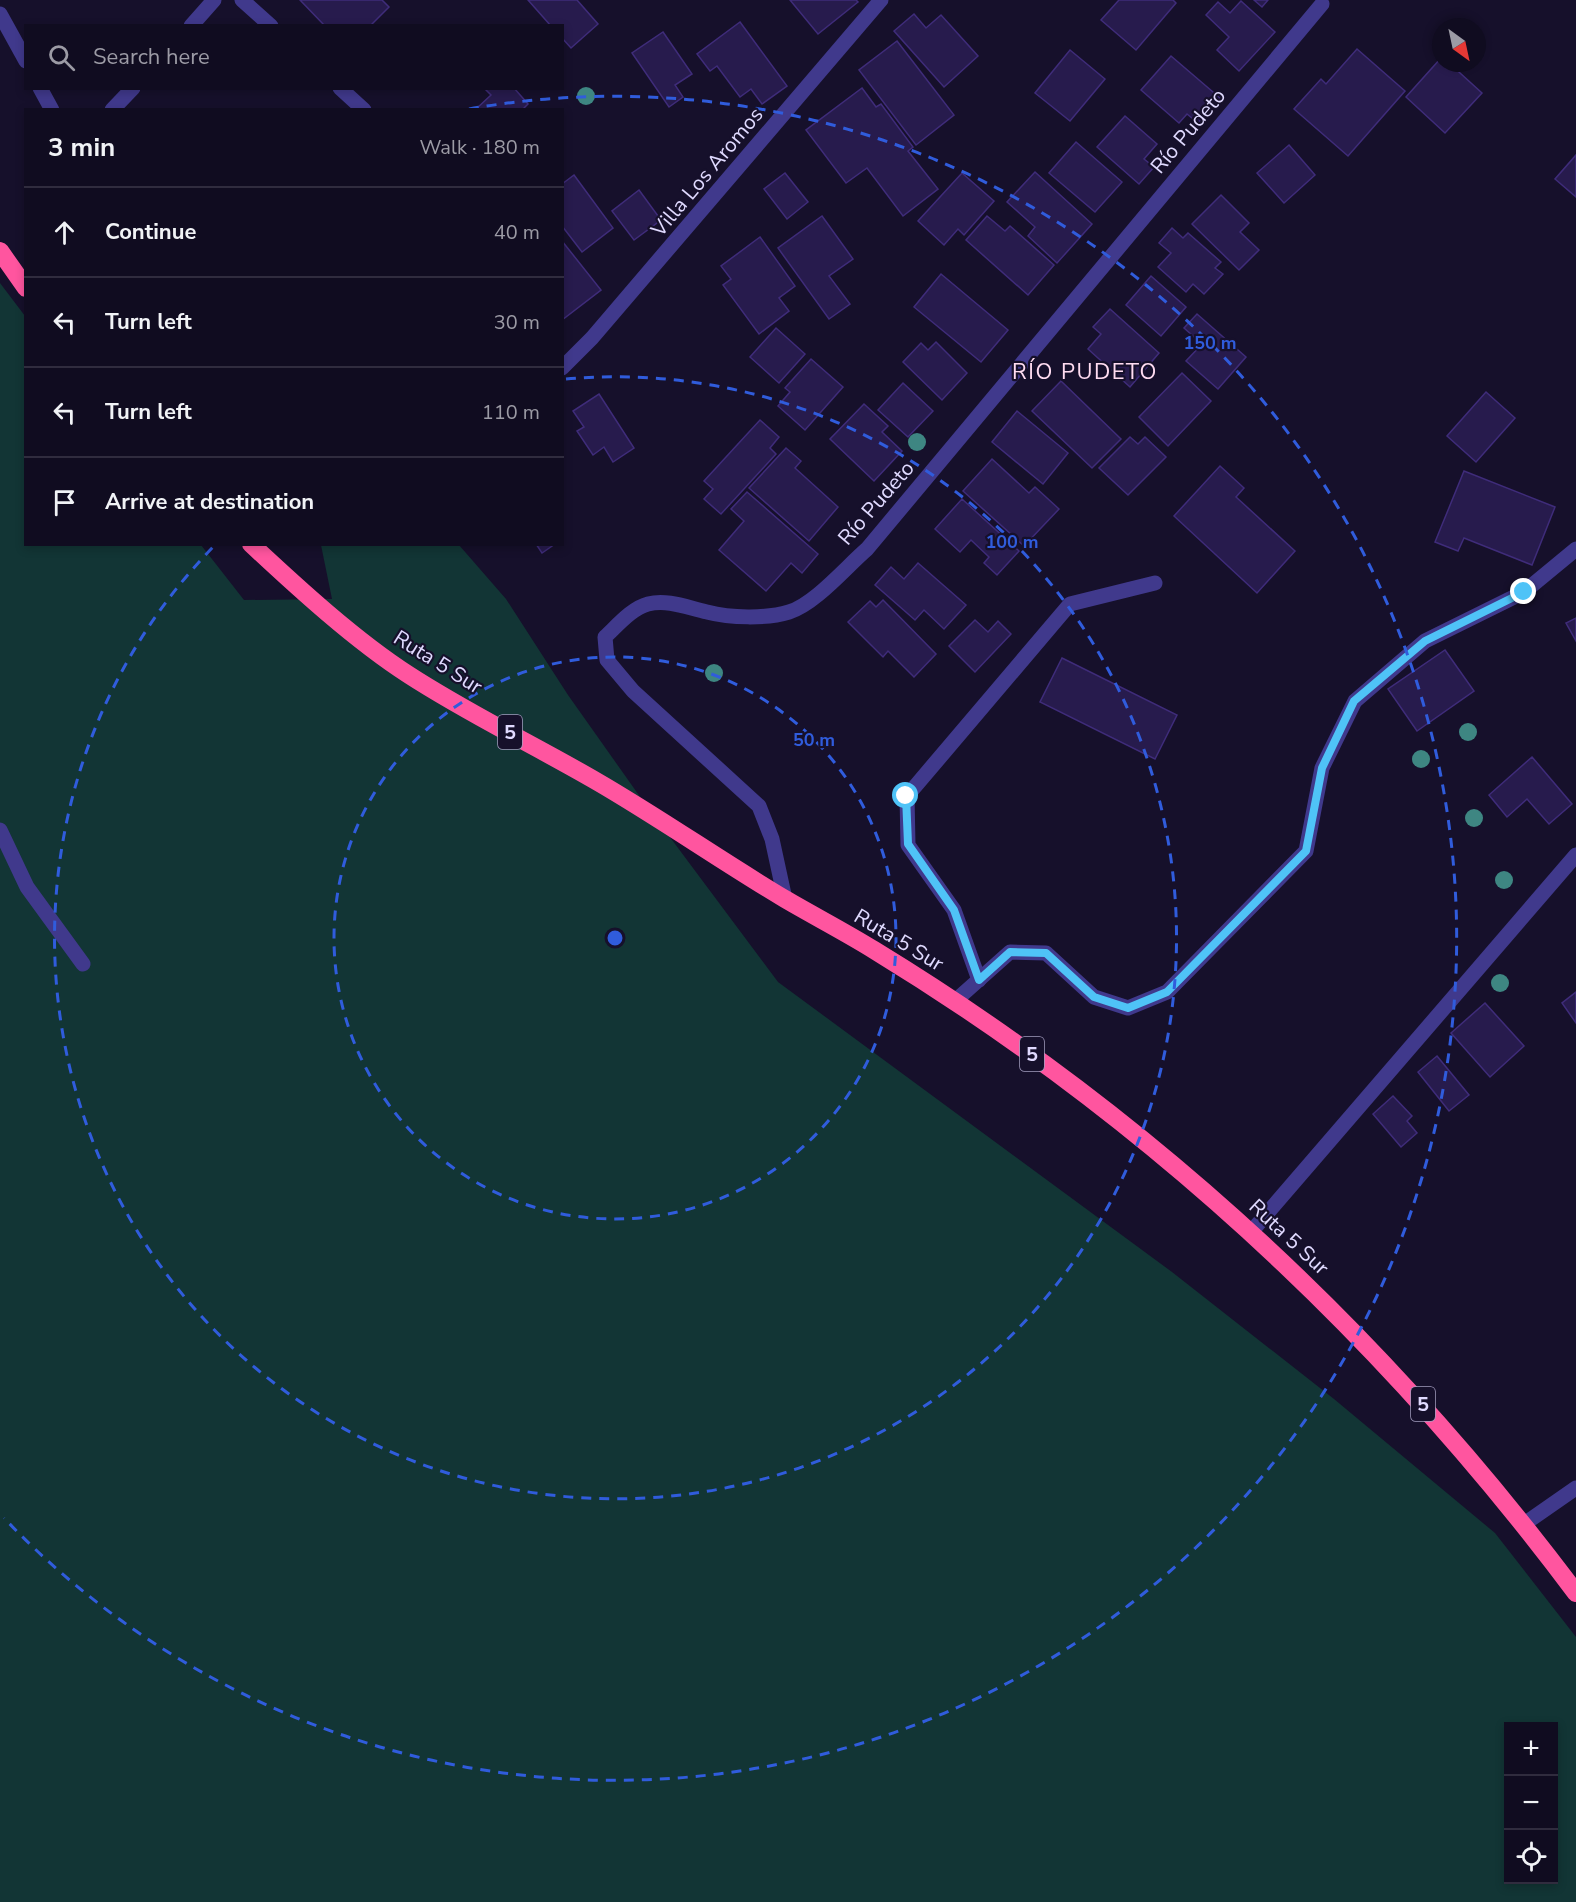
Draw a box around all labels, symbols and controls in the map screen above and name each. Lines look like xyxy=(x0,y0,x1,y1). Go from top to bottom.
north arrow xyxy=(1432,18,1486,72)
search box xyxy=(24,24,564,90)
icon: search xyxy=(45,41,78,74)
text: Search here xyxy=(93,42,210,72)
street label: Río Pudeto xyxy=(1144,82,1232,180)
street label: Villa Los Aromos xyxy=(644,101,769,243)
text: 3 min xyxy=(48,130,115,165)
text: Walk · 180 m xyxy=(420,134,540,161)
icon: ahead xyxy=(48,216,81,249)
text: Continue xyxy=(105,217,196,247)
text: 40 m xyxy=(494,219,540,246)
icon: left xyxy=(48,306,81,339)
text: Turn left xyxy=(105,307,192,337)
text: 30 m xyxy=(494,309,540,336)
text: 150 m xyxy=(1183,331,1237,355)
district label: RÍO PUDETO xyxy=(1012,357,1158,387)
icon: left xyxy=(48,396,81,429)
text: Turn left xyxy=(105,397,192,427)
text: 110 m xyxy=(482,399,540,426)
street label: Río Pudeto xyxy=(832,455,920,551)
icon: arrive xyxy=(48,486,81,519)
text: Arrive at destination xyxy=(105,487,314,517)
text: 100 m xyxy=(985,530,1039,554)
route end xyxy=(1510,578,1536,604)
street label: Ruta 5 Sur xyxy=(388,624,488,701)
road number: 5 xyxy=(498,715,522,749)
text: 50 m xyxy=(793,728,835,752)
route start xyxy=(892,782,918,808)
street label: Ruta 5 Sur xyxy=(849,902,949,978)
centre of rings xyxy=(605,928,625,948)
road number: 5 xyxy=(1020,1037,1044,1071)
street label: Ruta 5 Sur xyxy=(1243,1193,1335,1282)
road number: 5 xyxy=(1411,1387,1435,1421)
map controls xyxy=(1504,1722,1558,1884)
button: + xyxy=(1504,1722,1558,1776)
button: − xyxy=(1504,1776,1558,1830)
button: locate xyxy=(1504,1830,1558,1884)

